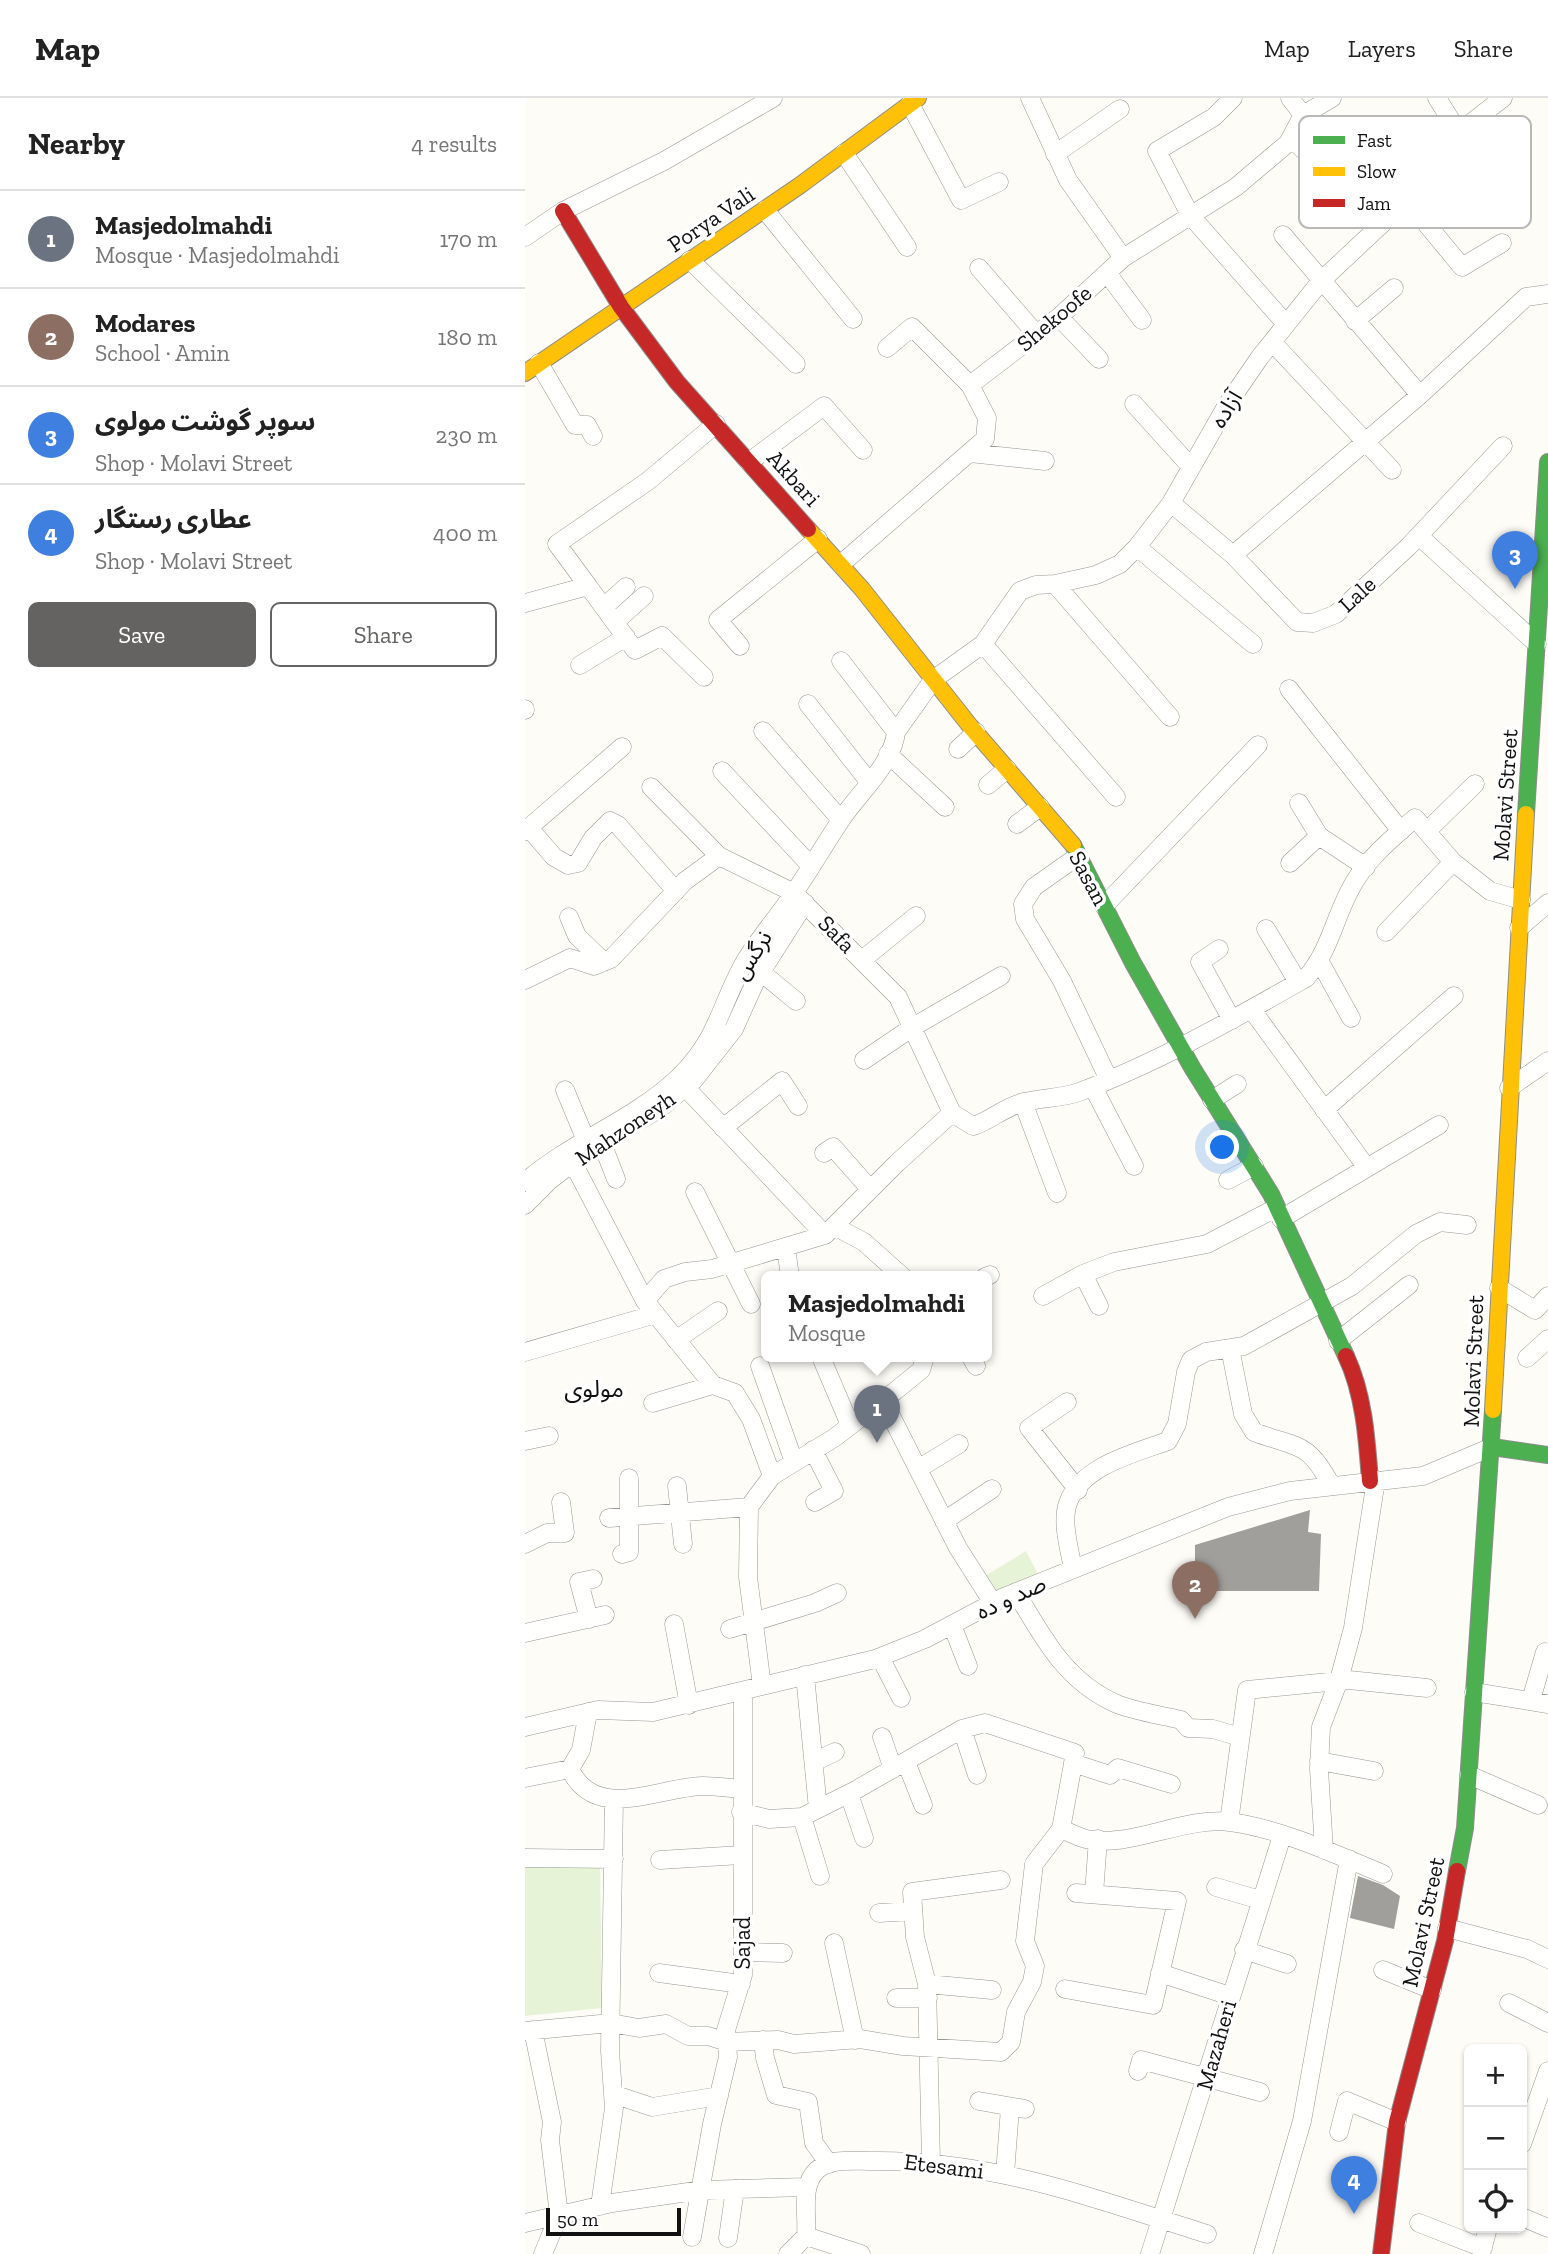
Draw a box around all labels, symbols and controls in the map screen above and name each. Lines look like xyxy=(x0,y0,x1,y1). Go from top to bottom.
text: Map xyxy=(35,29,100,68)
text: Map xyxy=(1264,34,1310,63)
text: Layers xyxy=(1348,34,1416,63)
text: Share xyxy=(1454,34,1513,63)
legend xyxy=(1299,116,1531,228)
text: Nearby xyxy=(28,126,125,162)
text: Fast xyxy=(1357,129,1392,152)
text: 4 results xyxy=(411,130,497,158)
text: Slow xyxy=(1357,160,1397,183)
street label: Porya Vali xyxy=(662,180,760,258)
text: Jam xyxy=(1357,192,1391,215)
text: Masjedolmahdi xyxy=(95,209,272,241)
text: 1 xyxy=(46,225,56,253)
text: 170 m xyxy=(439,225,497,253)
text: Mosque · Masjedolmahdi xyxy=(95,241,339,269)
street label: Shekoofe xyxy=(1011,279,1097,357)
text: Modares xyxy=(95,307,195,339)
text: 2 xyxy=(45,323,57,351)
text: 180 m xyxy=(437,323,497,351)
text: School · Amin xyxy=(95,339,230,367)
street label: آزاده xyxy=(1204,384,1249,433)
text: سوپر گوشت مولوی xyxy=(95,405,315,437)
text: 3 xyxy=(45,421,57,449)
text: 230 m xyxy=(436,421,497,449)
street label: Akbari xyxy=(761,444,827,512)
text: Shop · Molavi Street xyxy=(95,449,292,477)
text: عطاری رستگار xyxy=(95,503,252,535)
text: 4 xyxy=(44,519,58,547)
text: 400 m xyxy=(433,519,497,547)
pin: 3 xyxy=(1492,531,1538,589)
text: Shop · Molavi Street xyxy=(95,547,292,575)
street label: Lale xyxy=(1333,570,1381,618)
button: Save xyxy=(28,602,256,667)
button: Share xyxy=(270,602,497,667)
street label: Molavi Street xyxy=(1486,728,1524,862)
street label: Sasan xyxy=(1063,846,1115,910)
street label: Safa xyxy=(812,909,862,959)
street label: نرگس xyxy=(726,925,778,985)
street label: Mahzoneyh xyxy=(570,1084,680,1172)
your location xyxy=(1205,1130,1239,1164)
popup xyxy=(761,1271,992,1362)
text: Masjedolmahdi xyxy=(788,1287,965,1319)
street label: Molavi Street xyxy=(1457,1294,1489,1428)
text: Mosque xyxy=(788,1319,866,1347)
district label: مولوی xyxy=(564,1374,624,1403)
pin: 1 xyxy=(854,1385,900,1443)
pin: 2 xyxy=(1172,1561,1218,1619)
street label: صد و ده xyxy=(972,1569,1050,1625)
street label: Molavi Street xyxy=(1396,1854,1451,1990)
street label: Sajad xyxy=(728,1916,756,1969)
street label: Mazaheri xyxy=(1190,1997,1242,2093)
map controls xyxy=(1464,2044,1527,2233)
button: + xyxy=(1464,2044,1527,2107)
button: − xyxy=(1464,2107,1527,2170)
street label: Etesami xyxy=(902,2147,986,2185)
pin: 4 xyxy=(1331,2156,1377,2214)
button: locate xyxy=(1464,2170,1527,2233)
scale bar xyxy=(546,2205,681,2237)
text: 50 m xyxy=(557,2208,598,2231)

